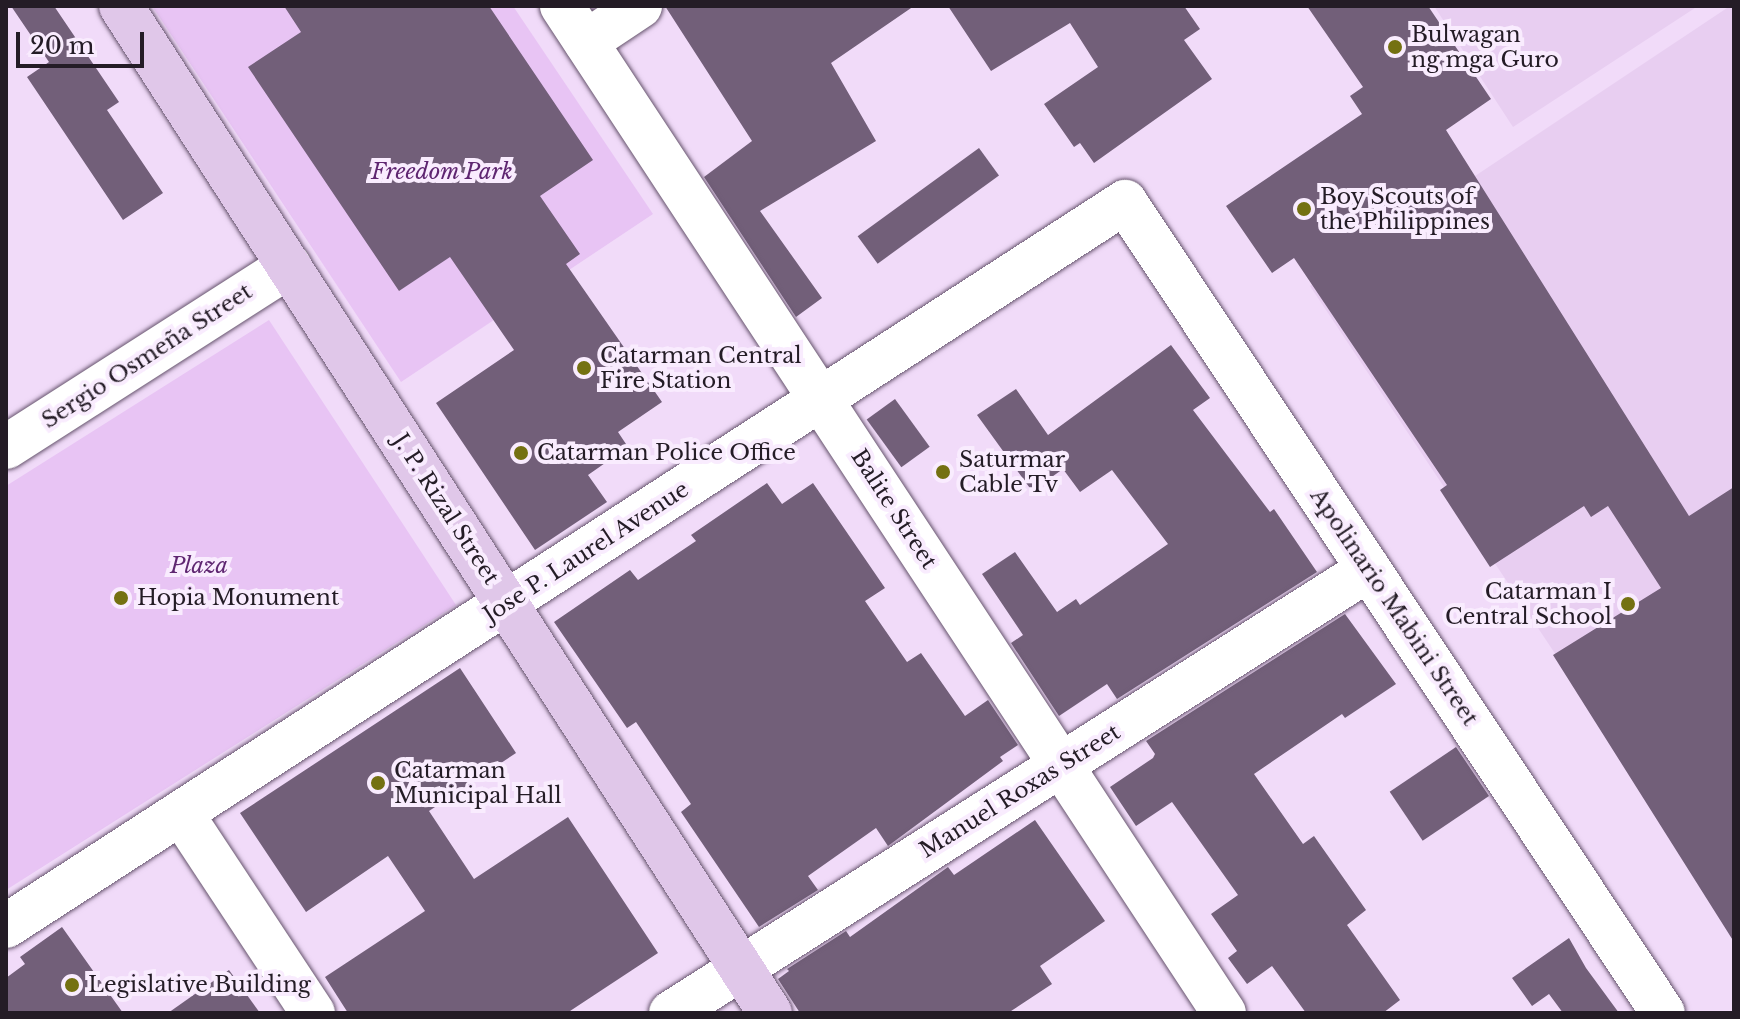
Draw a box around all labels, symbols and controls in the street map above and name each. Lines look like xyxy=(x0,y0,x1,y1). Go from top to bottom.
scale bar xyxy=(20,16,148,66)
place label: Bulwagan ng mga Guro xyxy=(1411,21,1559,72)
text: 20 m xyxy=(30,31,95,60)
marker: Bulwagan ng mga Guro xyxy=(1386,38,1404,56)
park label: Freedom Park xyxy=(371,159,513,185)
place label: Boy Scouts of the Philippines xyxy=(1320,183,1490,234)
marker: Boy Scouts of the Philippines xyxy=(1295,200,1313,218)
street label: Sergio Osmeña Street xyxy=(37,278,257,434)
place label: Catarman Central Fire Station xyxy=(600,342,802,394)
marker: Catarman Central Fire Station xyxy=(575,359,593,377)
street label: J. P. Rizal Street xyxy=(387,428,505,590)
place label: Catarman Police Office xyxy=(537,440,796,466)
marker: Catarman Police Office xyxy=(512,444,530,462)
street label: Balite Street xyxy=(846,444,942,574)
place label: Saturmar Cable Tv xyxy=(959,446,1065,498)
marker: Saturmar Cable Tv xyxy=(934,463,952,481)
street label: Jose P. Laurel Avenue xyxy=(478,476,694,628)
street label: Apolinario Mabini Street xyxy=(1305,483,1483,731)
park label: Plaza xyxy=(170,553,228,579)
place label: Catarman I Central School xyxy=(1445,578,1612,630)
place label: Hopia Monument xyxy=(137,585,339,611)
marker: Hopia Monument xyxy=(112,589,130,607)
marker: Catarman I Central School xyxy=(1619,595,1637,613)
street label: Manuel Roxas Street xyxy=(915,719,1125,863)
place label: Catarman Municipal Hall xyxy=(394,757,562,808)
marker: Catarman Municipal Hall xyxy=(369,774,387,792)
place label: Legislative Building xyxy=(88,972,311,998)
marker: Legislative Building xyxy=(63,976,81,994)

